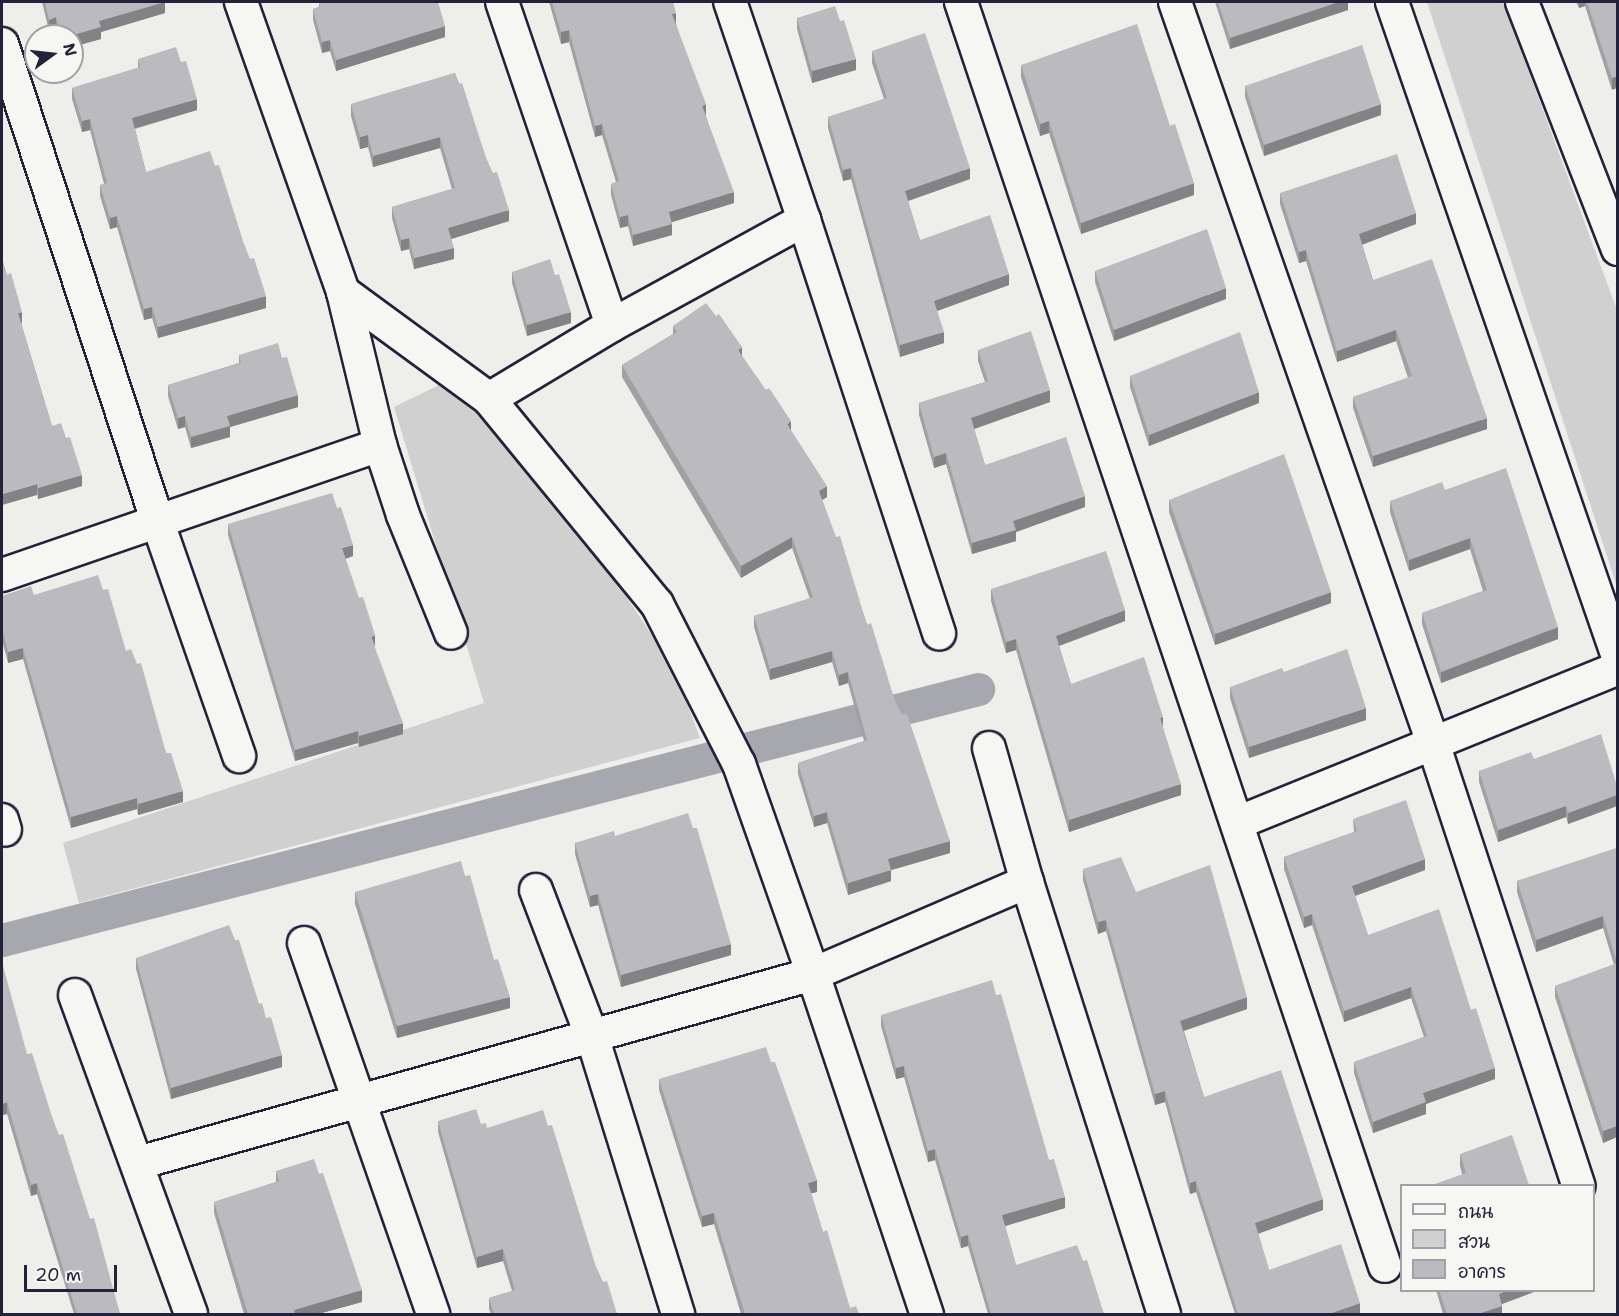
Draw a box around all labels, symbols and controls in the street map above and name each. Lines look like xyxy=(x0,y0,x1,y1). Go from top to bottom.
north arrow xyxy=(24,24,84,84)
text: N xyxy=(58,41,82,59)
legend xyxy=(1400,1184,1595,1292)
text: ถนน xyxy=(1458,1200,1493,1224)
text: สวน xyxy=(1458,1230,1490,1254)
scale bar xyxy=(27,1253,120,1291)
text: อาคาร xyxy=(1458,1260,1506,1284)
text: 20 m xyxy=(35,1263,81,1287)

